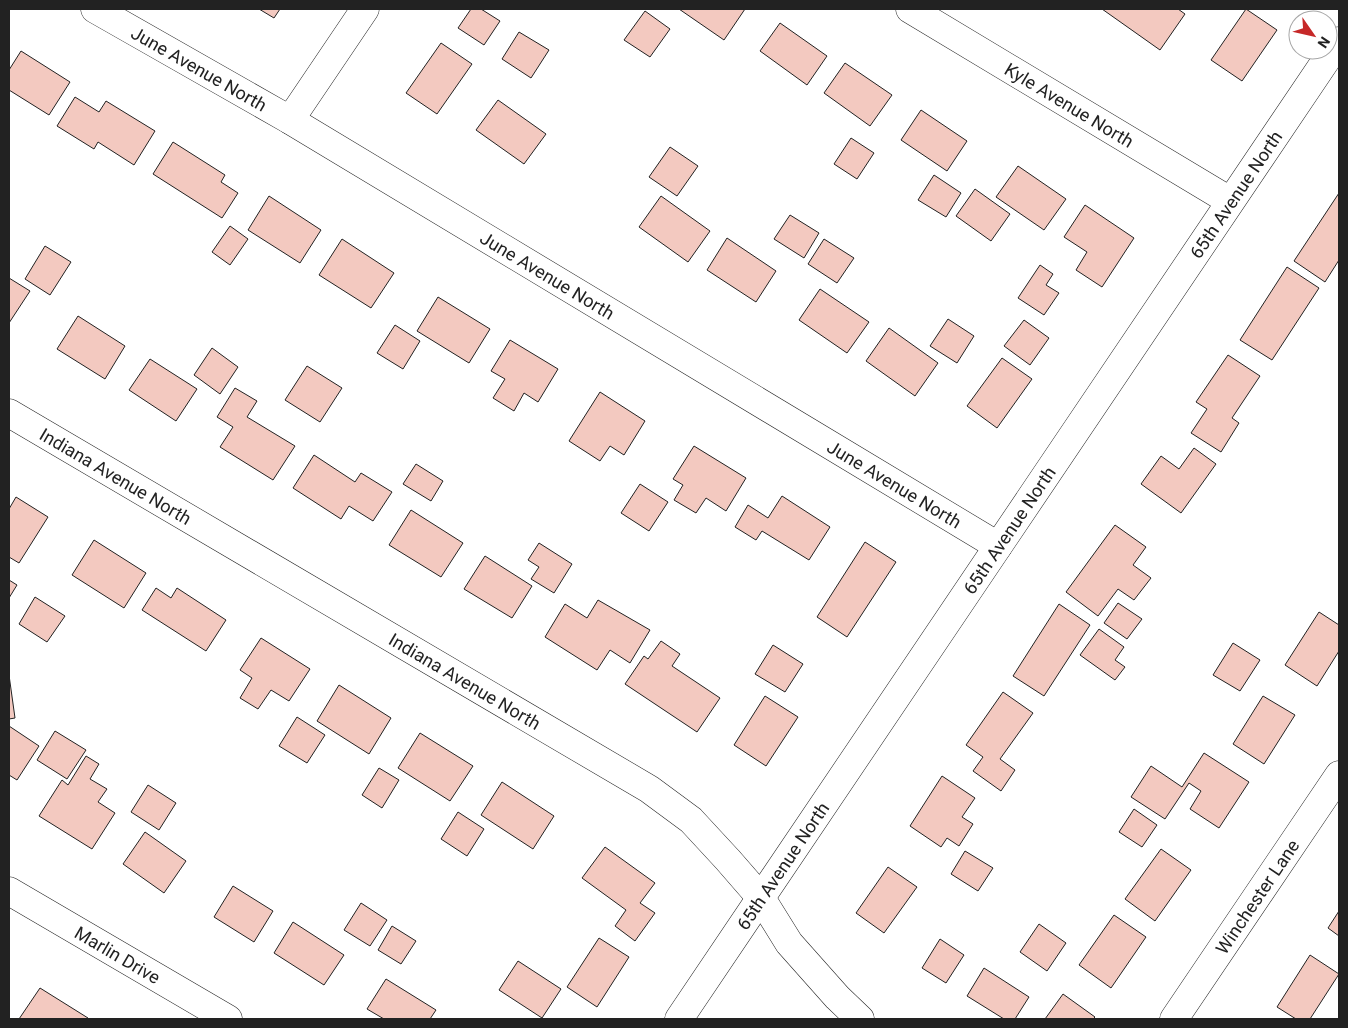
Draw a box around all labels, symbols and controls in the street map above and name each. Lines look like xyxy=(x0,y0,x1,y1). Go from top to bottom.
north arrow xyxy=(1288,10,1338,60)
street label: June Avenue North xyxy=(128,21,271,115)
text: N xyxy=(1314,34,1333,51)
street label: Kyle Avenue North xyxy=(1001,58,1138,151)
street label: 65th Avenue North xyxy=(1185,126,1286,262)
street label: June Avenue North xyxy=(477,227,618,323)
street label: Indiana Avenue North xyxy=(36,423,195,528)
street label: June Avenue North xyxy=(824,435,965,532)
street label: 65th Avenue North xyxy=(959,462,1060,598)
street label: Indiana Avenue North xyxy=(386,628,545,734)
street label: 65th Avenue North xyxy=(732,798,833,933)
street label: Winchester Lane xyxy=(1211,835,1303,958)
street label: Marlin Drive xyxy=(71,921,164,988)

